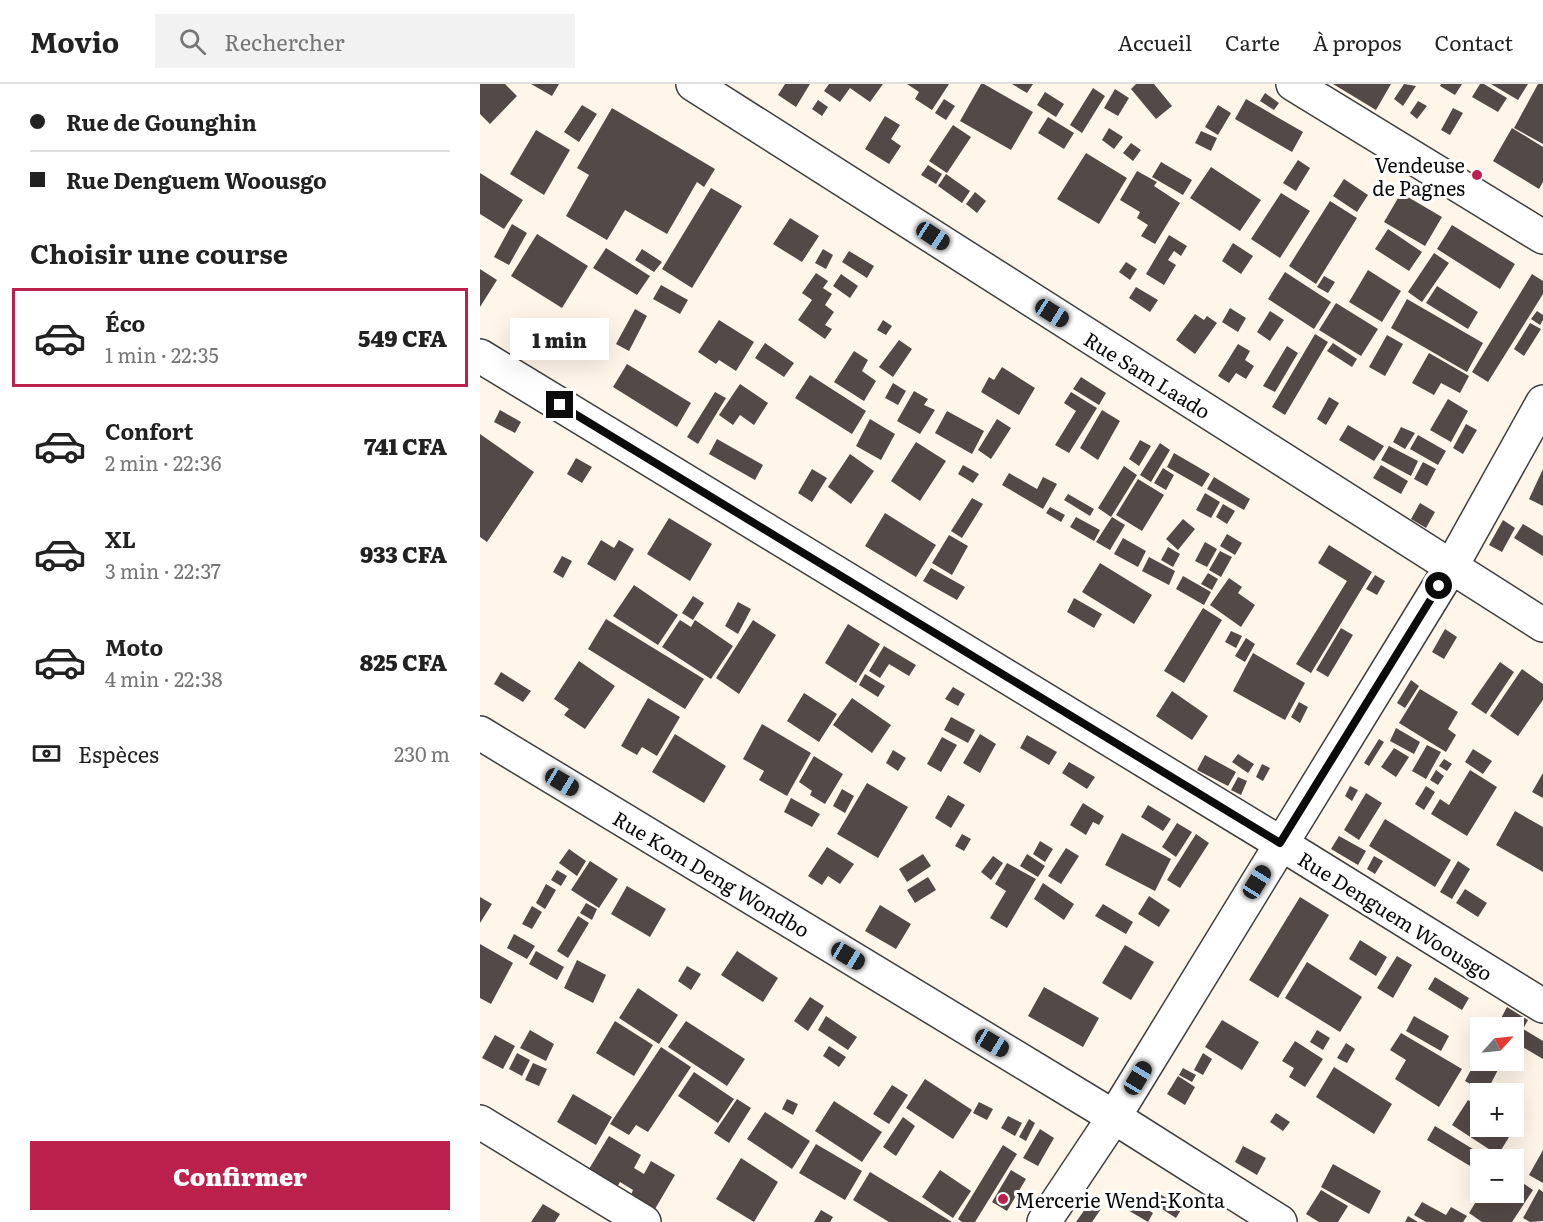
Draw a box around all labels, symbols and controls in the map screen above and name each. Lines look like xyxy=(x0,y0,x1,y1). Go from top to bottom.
search box xyxy=(155,14,575,68)
text: Movio xyxy=(30,20,119,62)
icon: search xyxy=(176,25,209,58)
text: Rechercher xyxy=(224,25,345,58)
text: Accueil xyxy=(1118,26,1192,57)
text: Carte xyxy=(1225,26,1280,57)
text: À propos xyxy=(1313,26,1402,57)
text: Contact xyxy=(1435,26,1513,57)
text: Rue de Gounghin xyxy=(66,105,257,138)
place label: Vendeuse de Pagnes xyxy=(1372,149,1465,202)
text: Rue Denguem Woousgo xyxy=(66,163,327,196)
marker: Vendeuse de Pagnes xyxy=(1470,168,1484,182)
car xyxy=(913,219,953,253)
text: Choisir une course xyxy=(30,232,288,272)
car xyxy=(1032,296,1072,330)
text: Éco xyxy=(105,306,145,339)
icon: car xyxy=(33,311,87,365)
callout: 1 min xyxy=(511,318,610,360)
text: 549 CFA xyxy=(358,321,447,354)
street label: Rue Sam Laado xyxy=(1079,323,1217,425)
text: 1 min xyxy=(532,324,587,354)
text: 1 min · 22:35 xyxy=(105,339,219,369)
route end xyxy=(546,391,573,418)
text: Confort xyxy=(105,414,193,447)
icon: car xyxy=(33,419,87,473)
text: 741 CFA xyxy=(364,429,447,462)
text: 2 min · 22:36 xyxy=(105,447,221,477)
text: XL xyxy=(105,522,136,555)
icon: car xyxy=(33,527,87,581)
text: 933 CFA xyxy=(360,537,447,570)
text: 3 min · 22:37 xyxy=(105,555,221,585)
route start xyxy=(1425,572,1452,599)
text: Moto xyxy=(105,630,163,663)
icon: car xyxy=(33,635,87,689)
text: 825 CFA xyxy=(360,645,447,678)
text: 4 min · 22:38 xyxy=(105,663,223,693)
icon: cash xyxy=(30,737,63,770)
text: Espèces xyxy=(78,737,159,770)
text: 230 m xyxy=(394,738,450,768)
car xyxy=(542,765,582,799)
street label: Rue Kom Deng Wondbo xyxy=(608,802,816,944)
street label: Rue Denguem Woousgo xyxy=(1293,843,1499,987)
car xyxy=(1240,862,1274,902)
car xyxy=(828,939,868,973)
north arrow xyxy=(1470,1017,1524,1071)
map controls xyxy=(1470,1017,1524,1203)
car xyxy=(972,1026,1012,1060)
car xyxy=(1121,1058,1155,1098)
button: + xyxy=(1470,1083,1524,1137)
button: Confirmer xyxy=(30,1141,450,1210)
button: − xyxy=(1470,1149,1524,1203)
place label: Mercerie Wend-Konta xyxy=(1015,1184,1225,1214)
marker: Mercerie Wend-Konta xyxy=(996,1192,1010,1206)

